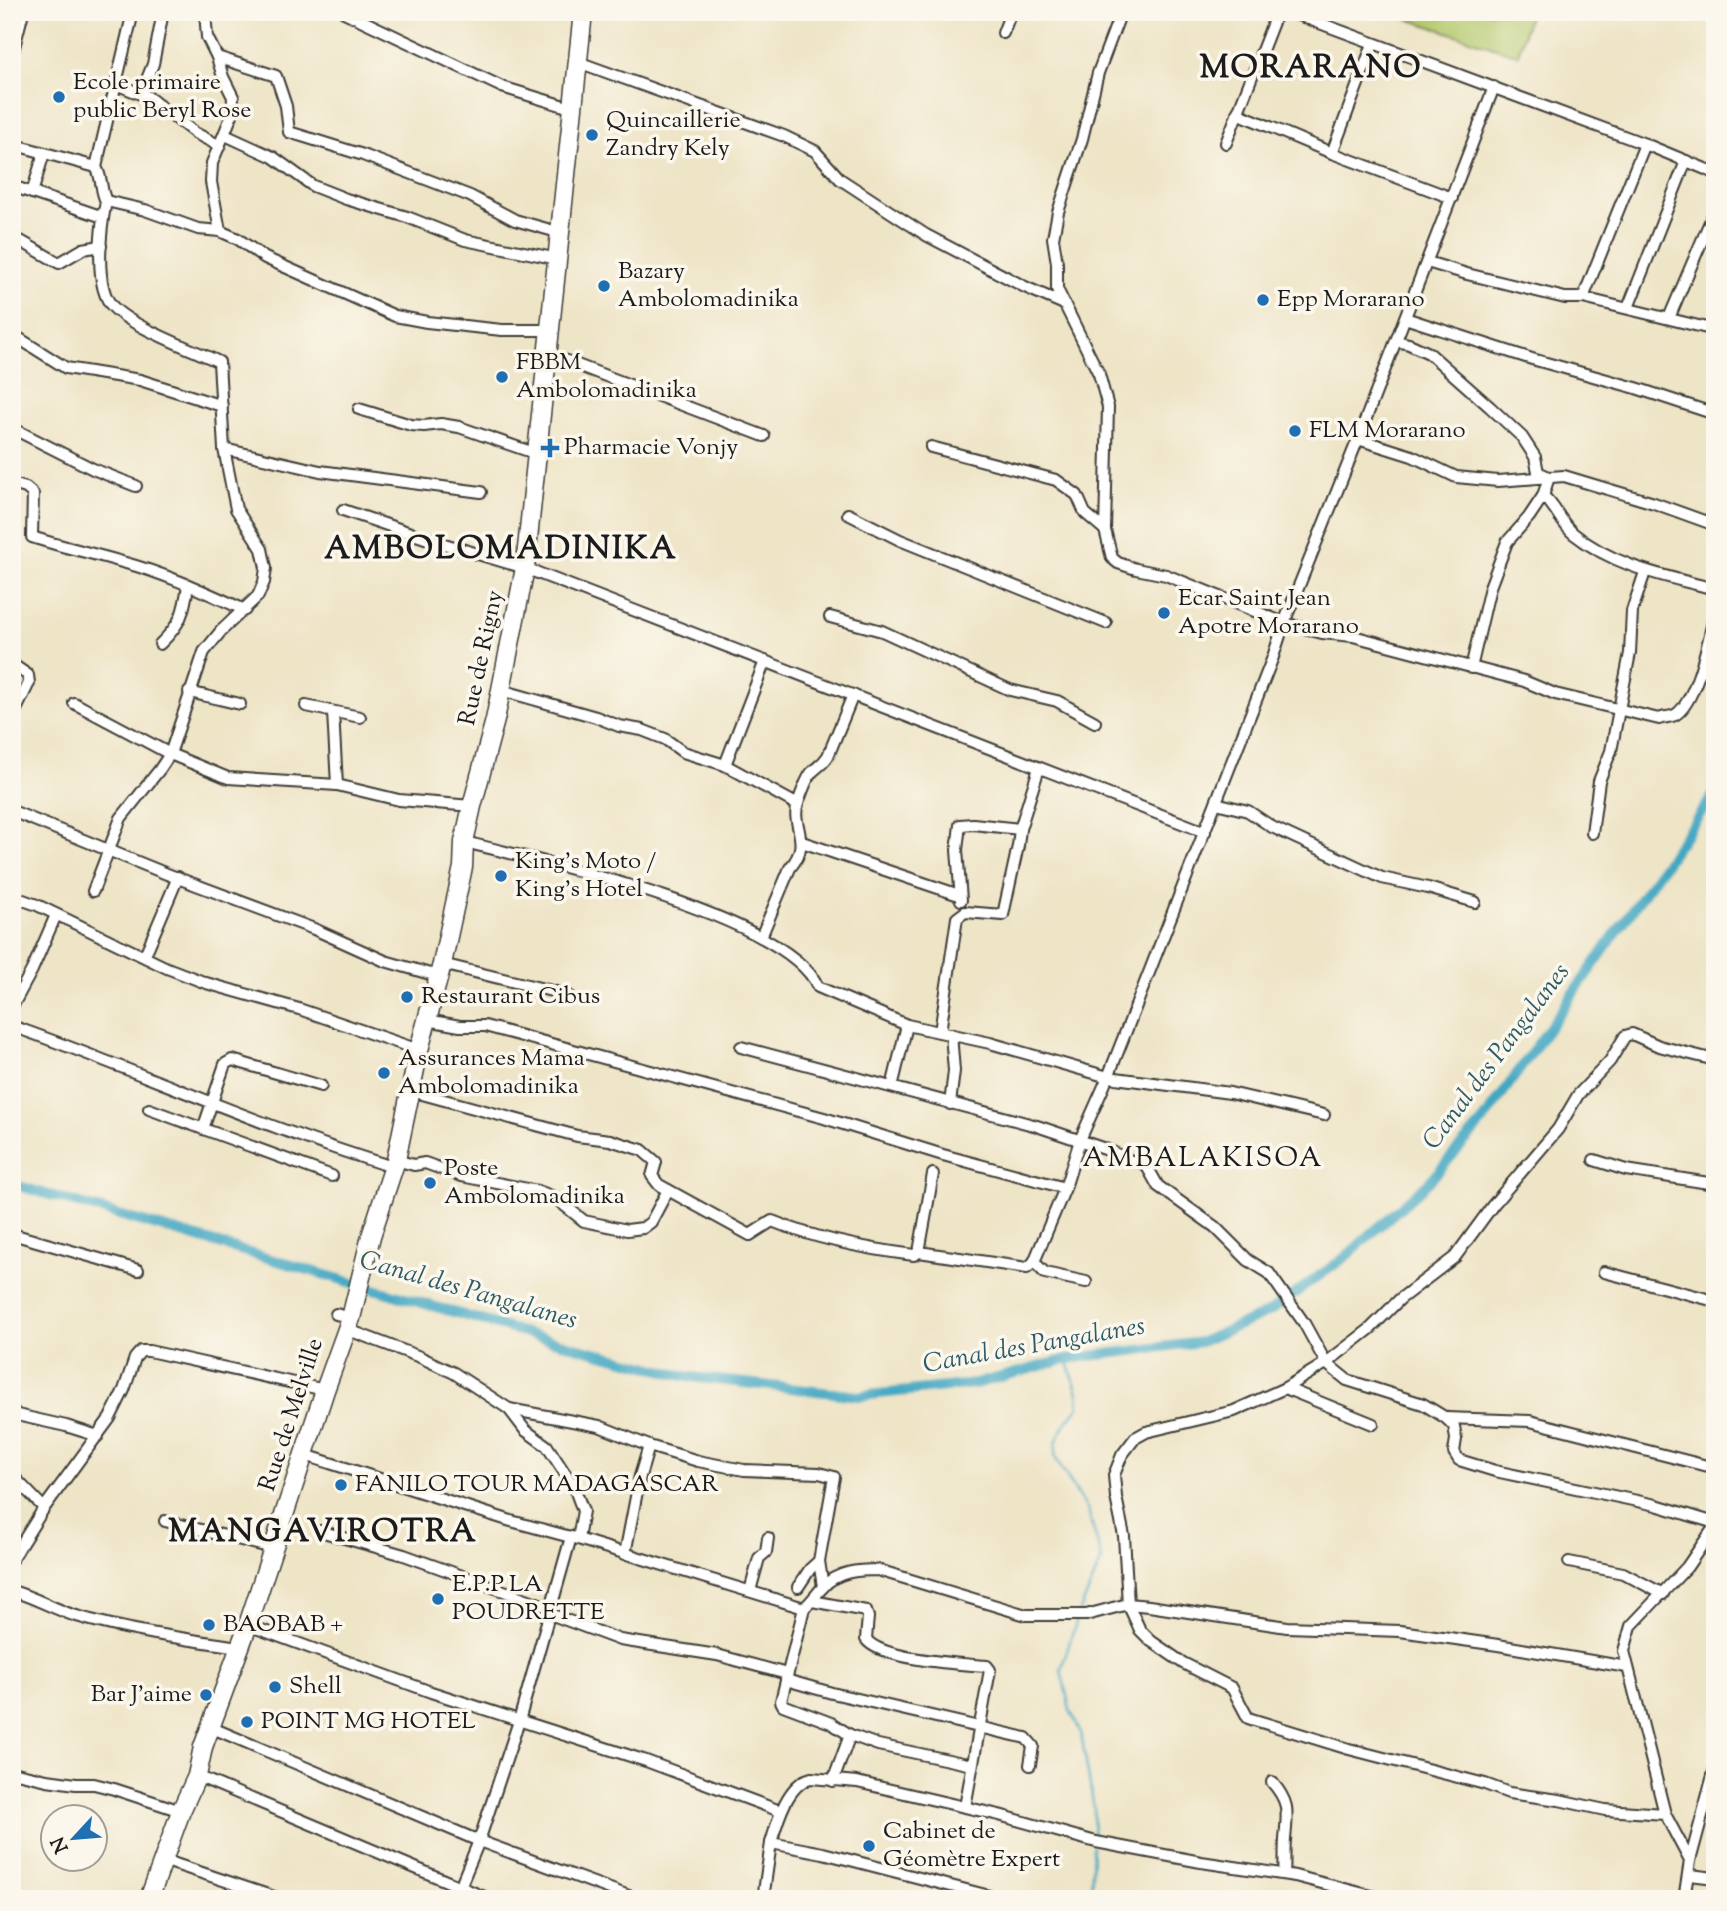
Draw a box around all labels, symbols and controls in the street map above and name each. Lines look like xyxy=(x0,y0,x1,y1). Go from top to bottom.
district label: MORARANO xyxy=(1200,46,1422,92)
place label: Ecole primaire public Beryl Rose xyxy=(73,66,252,128)
marker: Ecole primaire public Beryl Rose xyxy=(51,89,67,105)
place label: Quincaillerie Zandry Kely xyxy=(606,104,741,166)
marker: Quincaillerie Zandry Kely xyxy=(584,127,600,143)
place label: Bazary Ambolomadinika xyxy=(618,255,799,317)
marker: Bazary Ambolomadinika xyxy=(596,278,612,294)
place label: Epp Morarano xyxy=(1277,283,1425,317)
marker: Epp Morarano xyxy=(1255,292,1271,308)
place label: FBBM Ambolomadinika xyxy=(516,346,697,408)
marker: FBBM Ambolomadinika xyxy=(494,369,510,385)
place label: FLM Morarano xyxy=(1309,414,1466,448)
marker: FLM Morarano xyxy=(1287,423,1303,439)
place label: Pharmacie Vonjy xyxy=(564,431,738,465)
marker: Pharmacie Vonjy xyxy=(542,440,558,456)
district label: AMBOLOMADINIKA xyxy=(324,527,678,573)
place label: Ecar Saint Jean Apotre Morarano xyxy=(1178,582,1359,644)
street label: Rue de Rigny xyxy=(451,587,513,729)
marker: Ecar Saint Jean Apotre Morarano xyxy=(1156,605,1172,621)
place label: King's Moto / King's Hotel xyxy=(515,845,656,907)
marker: King's Moto / King's Hotel xyxy=(493,868,509,884)
water label: Canal des Pangalanes xyxy=(1415,956,1579,1158)
place label: Restaurant Cibus xyxy=(421,980,600,1014)
marker: Restaurant Cibus xyxy=(399,989,415,1005)
place label: Assurances Mama Ambolomadinika xyxy=(398,1042,585,1104)
marker: Assurances Mama Ambolomadinika xyxy=(376,1065,392,1081)
district label: AMBALAKISOA xyxy=(1082,1139,1324,1179)
place label: Poste Ambolomadinika xyxy=(444,1152,625,1214)
marker: Poste Ambolomadinika xyxy=(422,1175,438,1191)
water label: Canal des Pangalanes xyxy=(355,1242,581,1340)
water label: Canal des Pangalanes xyxy=(920,1308,1148,1384)
street label: Rue de Melville xyxy=(251,1334,333,1496)
place label: FANILO TOUR MADAGASCAR xyxy=(355,1468,719,1502)
marker: FANILO TOUR MADAGASCAR xyxy=(333,1477,349,1493)
district label: MANGAVIROTRA xyxy=(168,1510,478,1556)
place label: E.P.P LA POUDRETTE xyxy=(452,1568,605,1630)
marker: E.P.P LA POUDRETTE xyxy=(430,1591,446,1607)
place label: BAOBAB + xyxy=(223,1608,343,1642)
marker: BAOBAB + xyxy=(201,1617,217,1633)
place label: Shell xyxy=(289,1670,342,1704)
place label: Bar J'aime xyxy=(91,1678,192,1712)
marker: Shell xyxy=(267,1679,283,1695)
marker: Bar J'aime xyxy=(198,1687,214,1703)
place label: POINT MG HOTEL xyxy=(261,1705,476,1739)
marker: POINT MG HOTEL xyxy=(239,1714,255,1730)
north arrow xyxy=(38,1802,108,1872)
place label: Cabinet de Géomètre Expert xyxy=(883,1815,1060,1877)
text: N xyxy=(46,1832,76,1857)
marker: Cabinet de Géomètre Expert xyxy=(861,1838,877,1854)

